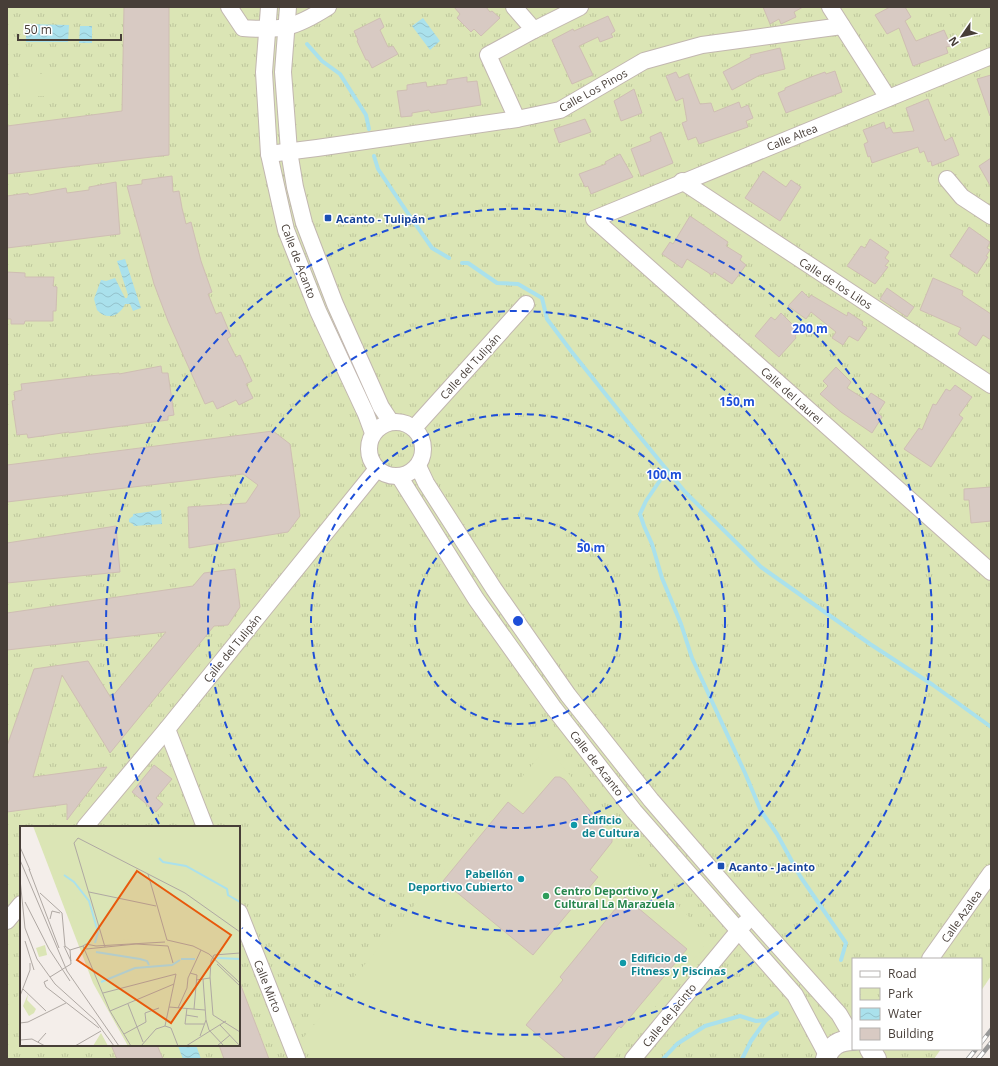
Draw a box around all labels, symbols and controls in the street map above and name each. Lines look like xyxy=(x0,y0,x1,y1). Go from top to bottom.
scale bar xyxy=(18,16,121,42)
north arrow xyxy=(942,16,982,56)
text: 50 m xyxy=(24,21,52,38)
text: N xyxy=(945,34,962,50)
street label: Calle Los Pinos xyxy=(556,65,630,115)
street label: Calle Altea xyxy=(764,120,820,154)
place label: Acanto - Tulipán xyxy=(336,211,425,226)
marker: Acanto - Tulipán xyxy=(323,213,333,223)
street label: Calle de Acanto xyxy=(278,221,320,301)
street label: Calle de los Lilos xyxy=(797,254,875,312)
text: 200 m xyxy=(792,320,828,337)
street label: Calle del Tulipán xyxy=(436,330,504,402)
street label: Calle del Laurel xyxy=(758,363,826,427)
text: 150 m xyxy=(719,393,755,410)
text: 100 m xyxy=(646,466,682,483)
text: 50 m xyxy=(577,539,605,556)
street label: Calle del Tulipán xyxy=(200,611,264,685)
centre of rings xyxy=(511,614,525,628)
street label: Calle de Acanto xyxy=(567,727,627,799)
place label: Edificio de Cultura xyxy=(582,812,640,840)
marker: Edificio de Cultura xyxy=(569,820,579,830)
inset map xyxy=(20,826,240,1046)
place label: Acanto - Jacinto xyxy=(729,859,815,874)
marker: Acanto - Jacinto xyxy=(716,861,726,871)
place label: Pabellón Deportivo Cubierto xyxy=(408,866,513,894)
marker: Pabellón Deportivo Cubierto xyxy=(516,874,526,884)
place label: Centro Deportivo y Cultural La Marazuela xyxy=(554,883,675,911)
street label: Calle Azalea xyxy=(937,887,985,945)
marker: Centro Deportivo y Cultural La Marazuela xyxy=(541,891,551,901)
place label: Edificio de Fitness y Piscinas xyxy=(631,950,726,978)
street label: Calle Mirto xyxy=(251,958,285,1015)
marker: Edificio de Fitness y Piscinas xyxy=(618,958,628,968)
legend xyxy=(852,958,982,1050)
text: Road xyxy=(888,965,917,982)
street label: Calle de Jacinto xyxy=(639,980,700,1050)
text: Park xyxy=(888,985,914,1002)
text: Water xyxy=(888,1005,922,1022)
text: Building xyxy=(888,1025,934,1042)

